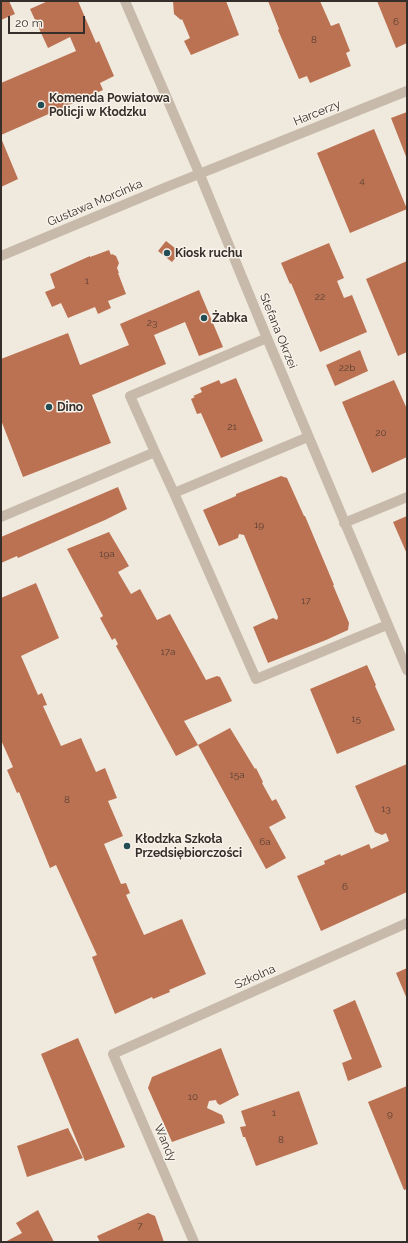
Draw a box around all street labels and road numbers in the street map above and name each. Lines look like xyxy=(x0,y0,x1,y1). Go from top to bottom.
street label: Harcerzy xyxy=(291,97,343,129)
street label: Gustawa Morcinka xyxy=(45,176,145,230)
street label: Stefana Okrzei xyxy=(256,291,300,371)
street label: Szkolna xyxy=(232,962,278,992)
street label: Wandy xyxy=(151,1122,179,1164)

